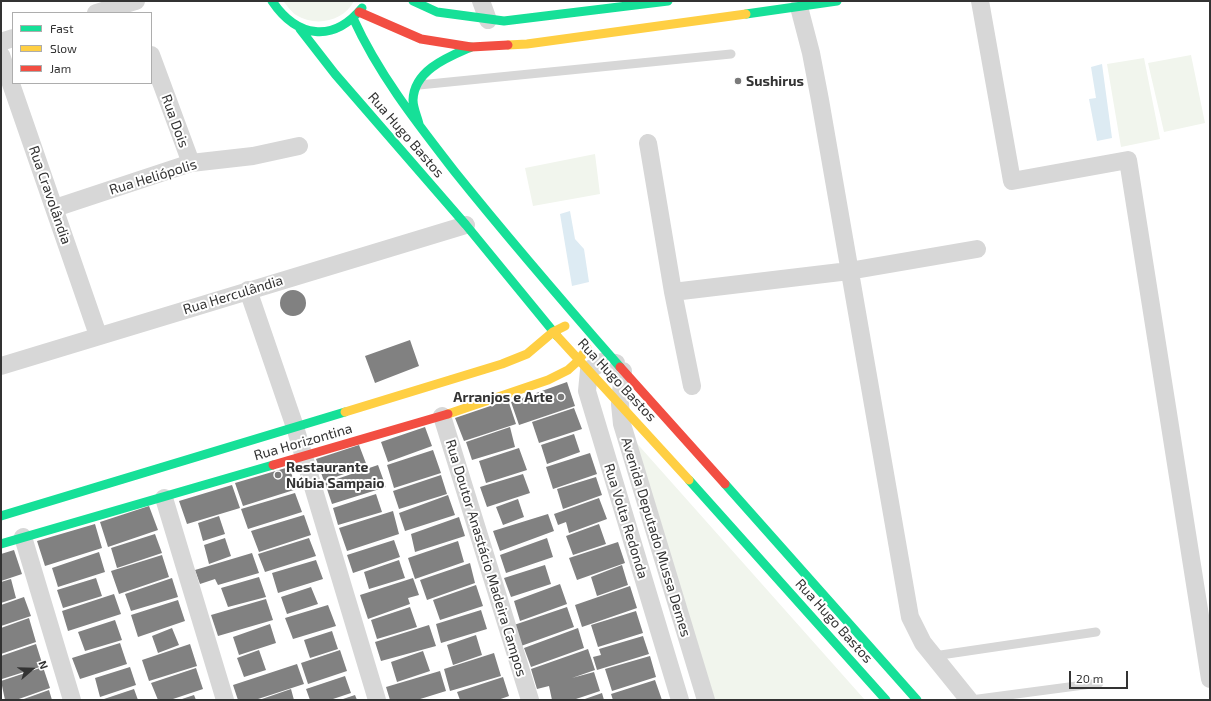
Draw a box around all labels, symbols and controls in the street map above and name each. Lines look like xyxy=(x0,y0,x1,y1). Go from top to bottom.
legend xyxy=(12,12,152,84)
text: Fast xyxy=(50,21,73,35)
text: Slow xyxy=(50,41,77,55)
text: Jam xyxy=(50,61,71,75)
place label: Sushirus xyxy=(746,73,804,89)
marker: Sushirus xyxy=(733,76,743,86)
street label: Rua Hugo Bastos xyxy=(364,89,448,181)
street label: Rua Dois xyxy=(158,92,192,150)
street label: Rua Cravolândia xyxy=(25,143,75,247)
street label: Rua Heliópolis xyxy=(107,156,199,198)
street label: Rua Herculândia xyxy=(181,272,285,318)
street label: Rua Hugo Bastos xyxy=(574,335,660,425)
place label: Arranjos e Arte xyxy=(453,389,553,405)
marker: Arranjos e Arte xyxy=(556,392,566,402)
street label: Rua Horizontina xyxy=(252,420,354,464)
street label: Avenida Deputado Mussa Demes xyxy=(618,435,694,639)
street label: Rua Doutor Anastácio Madeira Campos xyxy=(442,437,530,679)
place label: Restaurante Núbia Sampaio xyxy=(286,459,385,492)
street label: Rua Volta Redonda xyxy=(600,461,652,581)
marker: Restaurante Núbia Sampaio xyxy=(273,470,283,480)
street label: Rua Hugo Bastos xyxy=(792,575,876,667)
north arrow xyxy=(12,649,52,689)
text: N xyxy=(36,659,51,671)
scale bar xyxy=(1071,663,1130,689)
text: 20 m xyxy=(1076,671,1103,685)

